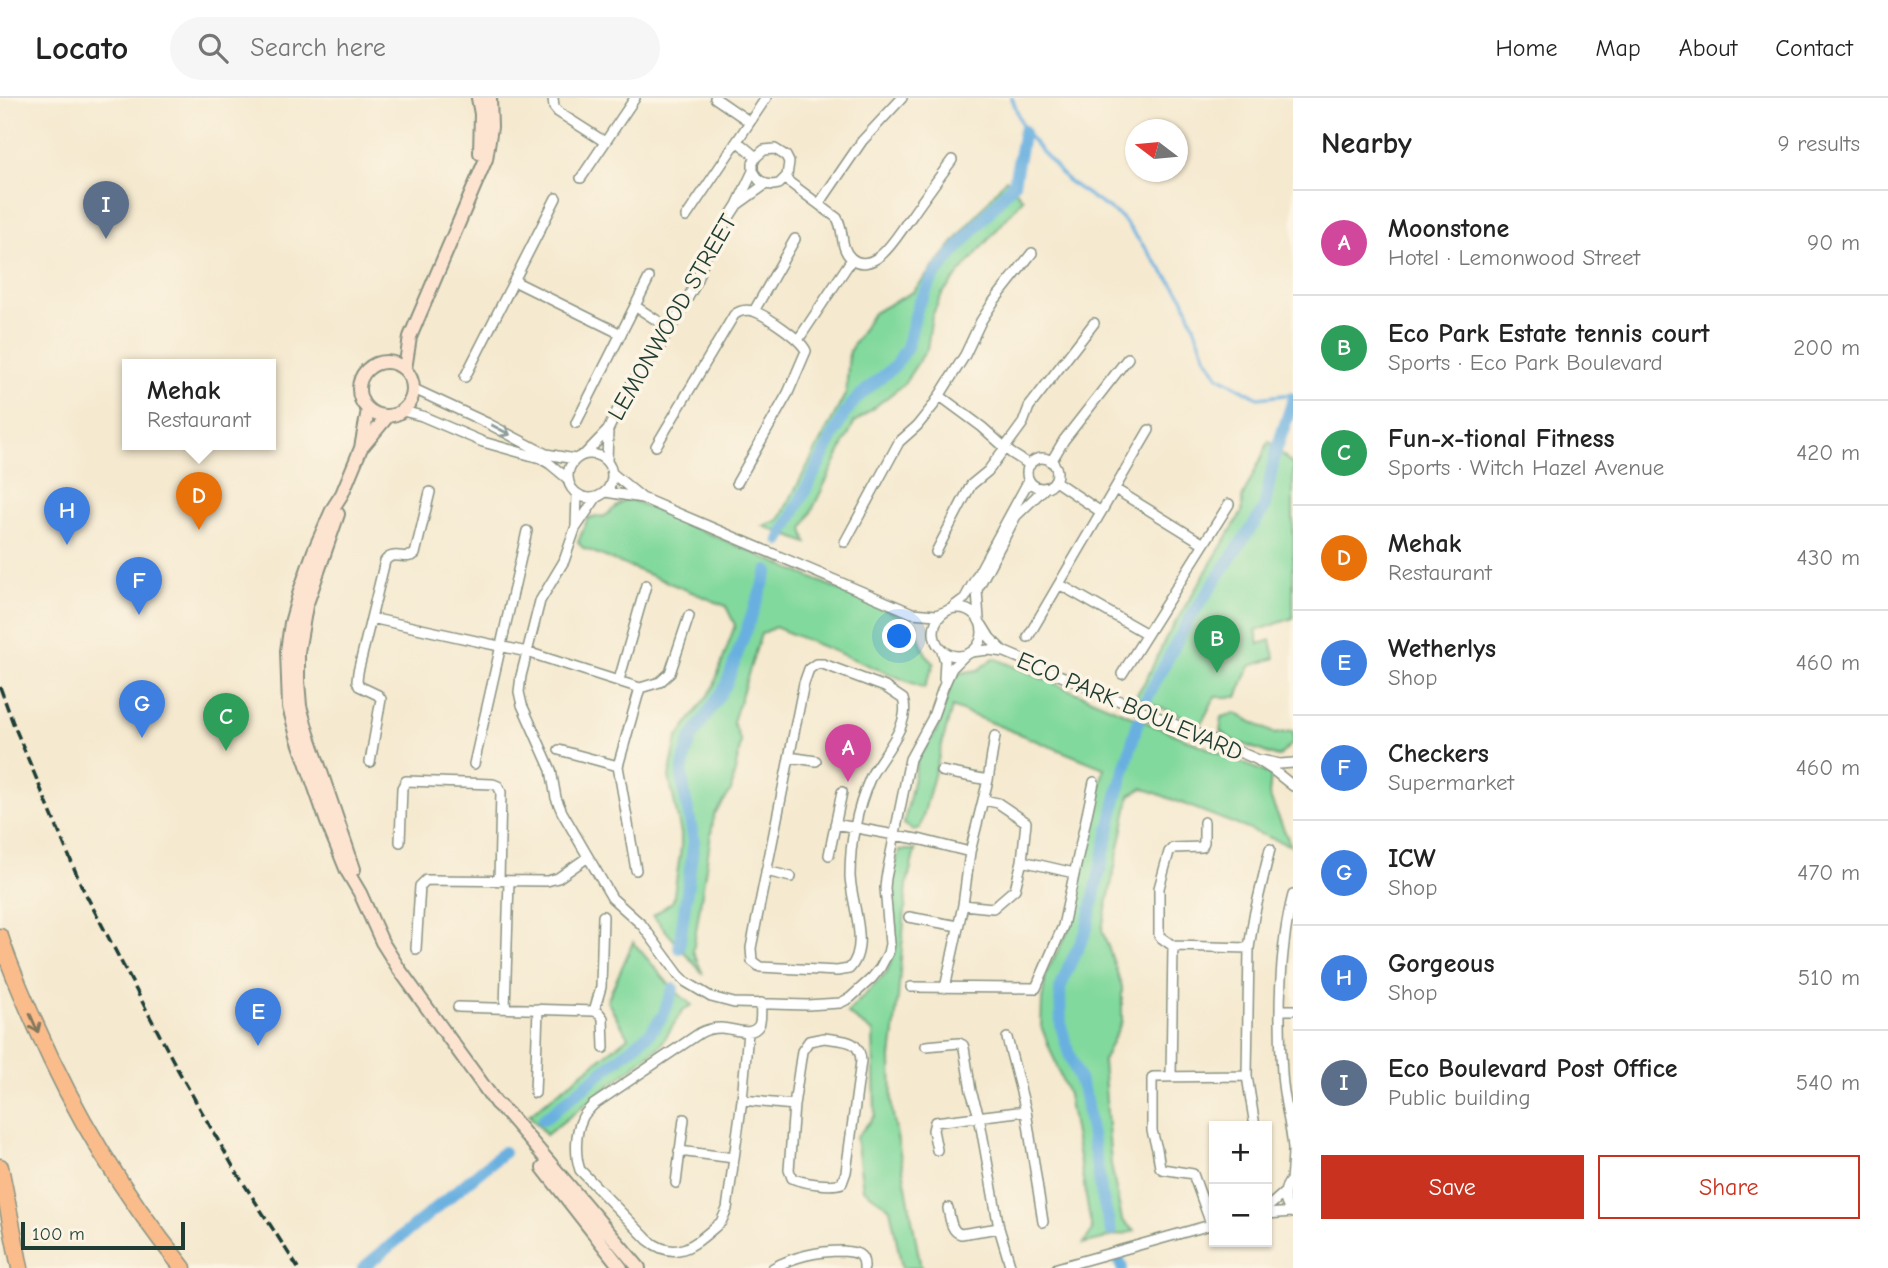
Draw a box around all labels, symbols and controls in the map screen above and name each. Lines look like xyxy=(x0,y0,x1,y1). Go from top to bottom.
search box xyxy=(170,17,660,80)
text: Locato xyxy=(35,29,128,67)
icon: search xyxy=(194,29,232,67)
text: Search here xyxy=(250,33,386,63)
text: Home xyxy=(1496,34,1557,62)
text: Map xyxy=(1595,34,1641,62)
text: About xyxy=(1679,34,1737,62)
text: Contact xyxy=(1775,34,1853,62)
north arrow xyxy=(1125,119,1188,182)
text: Nearby xyxy=(1321,126,1412,161)
text: 9 results xyxy=(1777,130,1860,157)
pin: I xyxy=(83,181,129,239)
street label: LEMONWOOD STREET xyxy=(602,209,743,425)
text: Moonstone xyxy=(1388,214,1509,244)
text: A xyxy=(1338,229,1350,256)
text: 90 m xyxy=(1807,229,1860,256)
text: Hotel · Lemonwood Street xyxy=(1388,244,1640,271)
text: Eco Park Estate tennis court xyxy=(1388,319,1710,349)
text: B xyxy=(1337,334,1351,361)
text: 200 m xyxy=(1793,334,1860,361)
text: Sports · Eco Park Boulevard xyxy=(1388,349,1663,376)
popup xyxy=(122,359,276,450)
text: Mehak xyxy=(147,376,220,406)
text: Restaurant xyxy=(147,406,251,433)
one-way arrow xyxy=(490,424,511,437)
text: Fun-x-tional Fitness xyxy=(1388,424,1615,454)
text: C xyxy=(1337,439,1351,466)
text: 420 m xyxy=(1796,439,1860,466)
text: Sports · Witch Hazel Avenue xyxy=(1388,454,1664,481)
pin: D xyxy=(176,472,222,530)
pin: H xyxy=(44,487,90,545)
text: Mehak xyxy=(1388,529,1461,559)
text: D xyxy=(1337,544,1351,571)
text: 430 m xyxy=(1797,544,1860,571)
pin: F xyxy=(116,557,162,615)
text: Restaurant xyxy=(1388,559,1492,586)
pin: B xyxy=(1194,615,1240,673)
your location xyxy=(882,619,916,653)
text: Wetherlys xyxy=(1388,634,1496,664)
street label: ECO PARK BOULEVARD xyxy=(1013,646,1247,766)
text: E xyxy=(1337,649,1351,676)
text: 460 m xyxy=(1796,649,1860,676)
text: Shop xyxy=(1388,664,1437,691)
pin: G xyxy=(119,680,165,738)
pin: C xyxy=(203,693,249,751)
pin: A xyxy=(825,724,871,782)
text: Checkers xyxy=(1388,739,1489,769)
text: F xyxy=(1337,754,1351,781)
text: 460 m xyxy=(1796,754,1860,781)
text: Supermarket xyxy=(1388,769,1514,796)
text: ICW xyxy=(1388,844,1436,874)
text: G xyxy=(1336,859,1352,886)
text: 470 m xyxy=(1797,859,1860,886)
text: Shop xyxy=(1388,874,1437,901)
text: Gorgeous xyxy=(1388,949,1494,979)
text: H xyxy=(1336,964,1352,991)
text: 510 m xyxy=(1798,964,1860,991)
text: Shop xyxy=(1388,979,1437,1006)
pin: E xyxy=(235,988,281,1046)
one-way arrow xyxy=(28,1012,41,1033)
text: Eco Boulevard Post Office xyxy=(1388,1054,1678,1084)
text: I xyxy=(1339,1069,1349,1096)
text: 540 m xyxy=(1796,1069,1860,1096)
text: Public building xyxy=(1388,1084,1531,1111)
map controls xyxy=(1209,1121,1272,1247)
button: + xyxy=(1209,1121,1272,1184)
button: Save xyxy=(1321,1155,1584,1219)
button: Share xyxy=(1598,1155,1860,1219)
button: − xyxy=(1209,1184,1272,1247)
scale bar xyxy=(21,1219,186,1251)
text: 100 m xyxy=(32,1223,85,1245)

